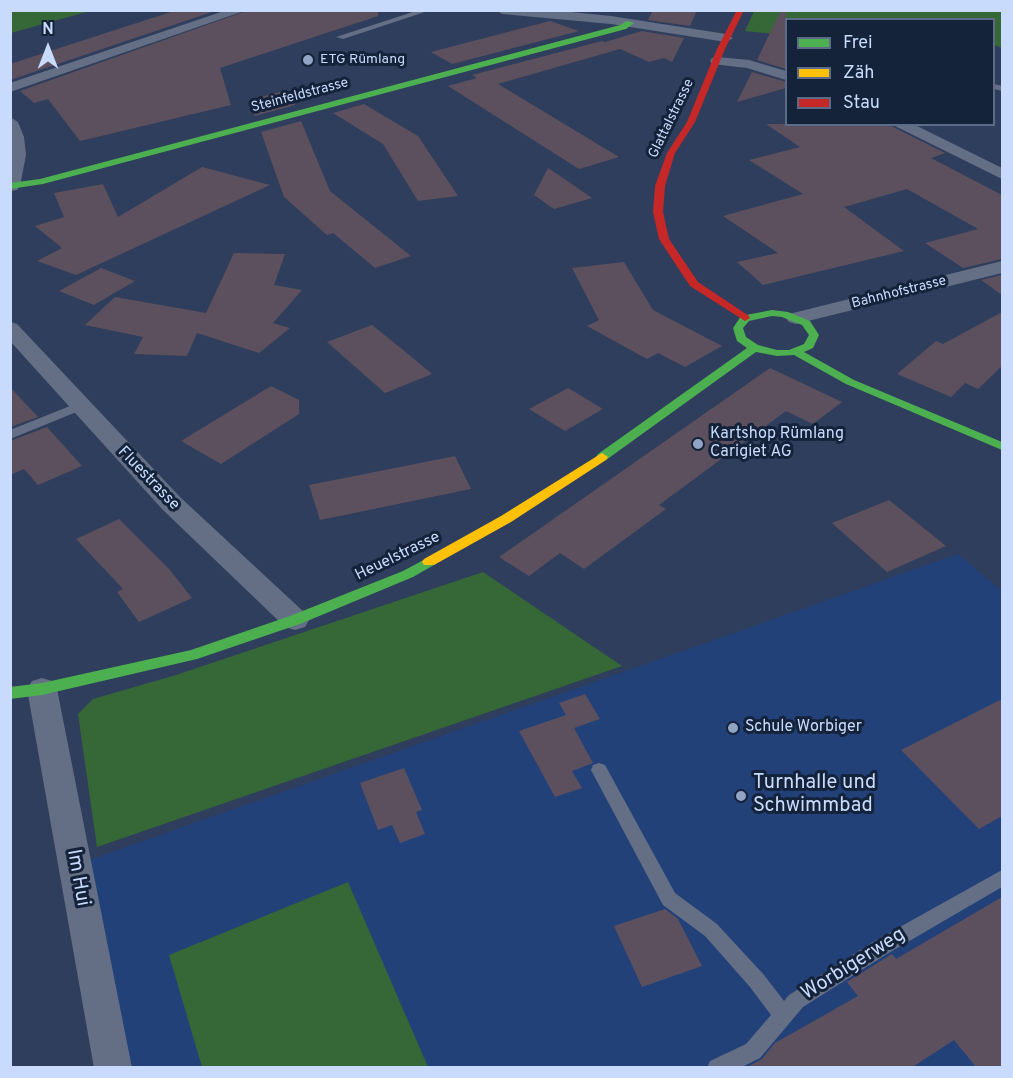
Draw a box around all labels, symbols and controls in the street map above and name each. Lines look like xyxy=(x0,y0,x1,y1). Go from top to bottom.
north arrow xyxy=(18,18,78,78)
legend xyxy=(785,18,995,126)
text: N xyxy=(42,20,54,40)
text: Frei xyxy=(843,32,873,55)
place label: ETG Rümlang xyxy=(320,52,405,68)
marker: ETG Rümlang xyxy=(301,53,315,67)
text: Zäh xyxy=(843,62,874,85)
street label: Steinfeldstrasse xyxy=(250,75,350,117)
street label: Glattalstrasse xyxy=(646,77,698,161)
text: Stau xyxy=(843,92,880,115)
street label: Bahnhofstrasse xyxy=(850,273,948,313)
place label: Kartshop Rümlang Carigiet AG xyxy=(710,425,844,463)
marker: Kartshop Rümlang Carigiet AG xyxy=(691,437,705,451)
street label: Fluestrasse xyxy=(113,443,183,515)
street label: Heuelstrasse xyxy=(352,528,444,586)
place label: Schule Worbiger xyxy=(745,718,862,738)
marker: Schule Worbiger xyxy=(726,721,740,735)
place label: Turnhalle und Schwimmbad xyxy=(753,772,876,819)
marker: Turnhalle und Schwimmbad xyxy=(734,789,748,803)
street label: Im Hui xyxy=(60,848,94,908)
street label: Worbigerweg xyxy=(798,924,910,1006)

